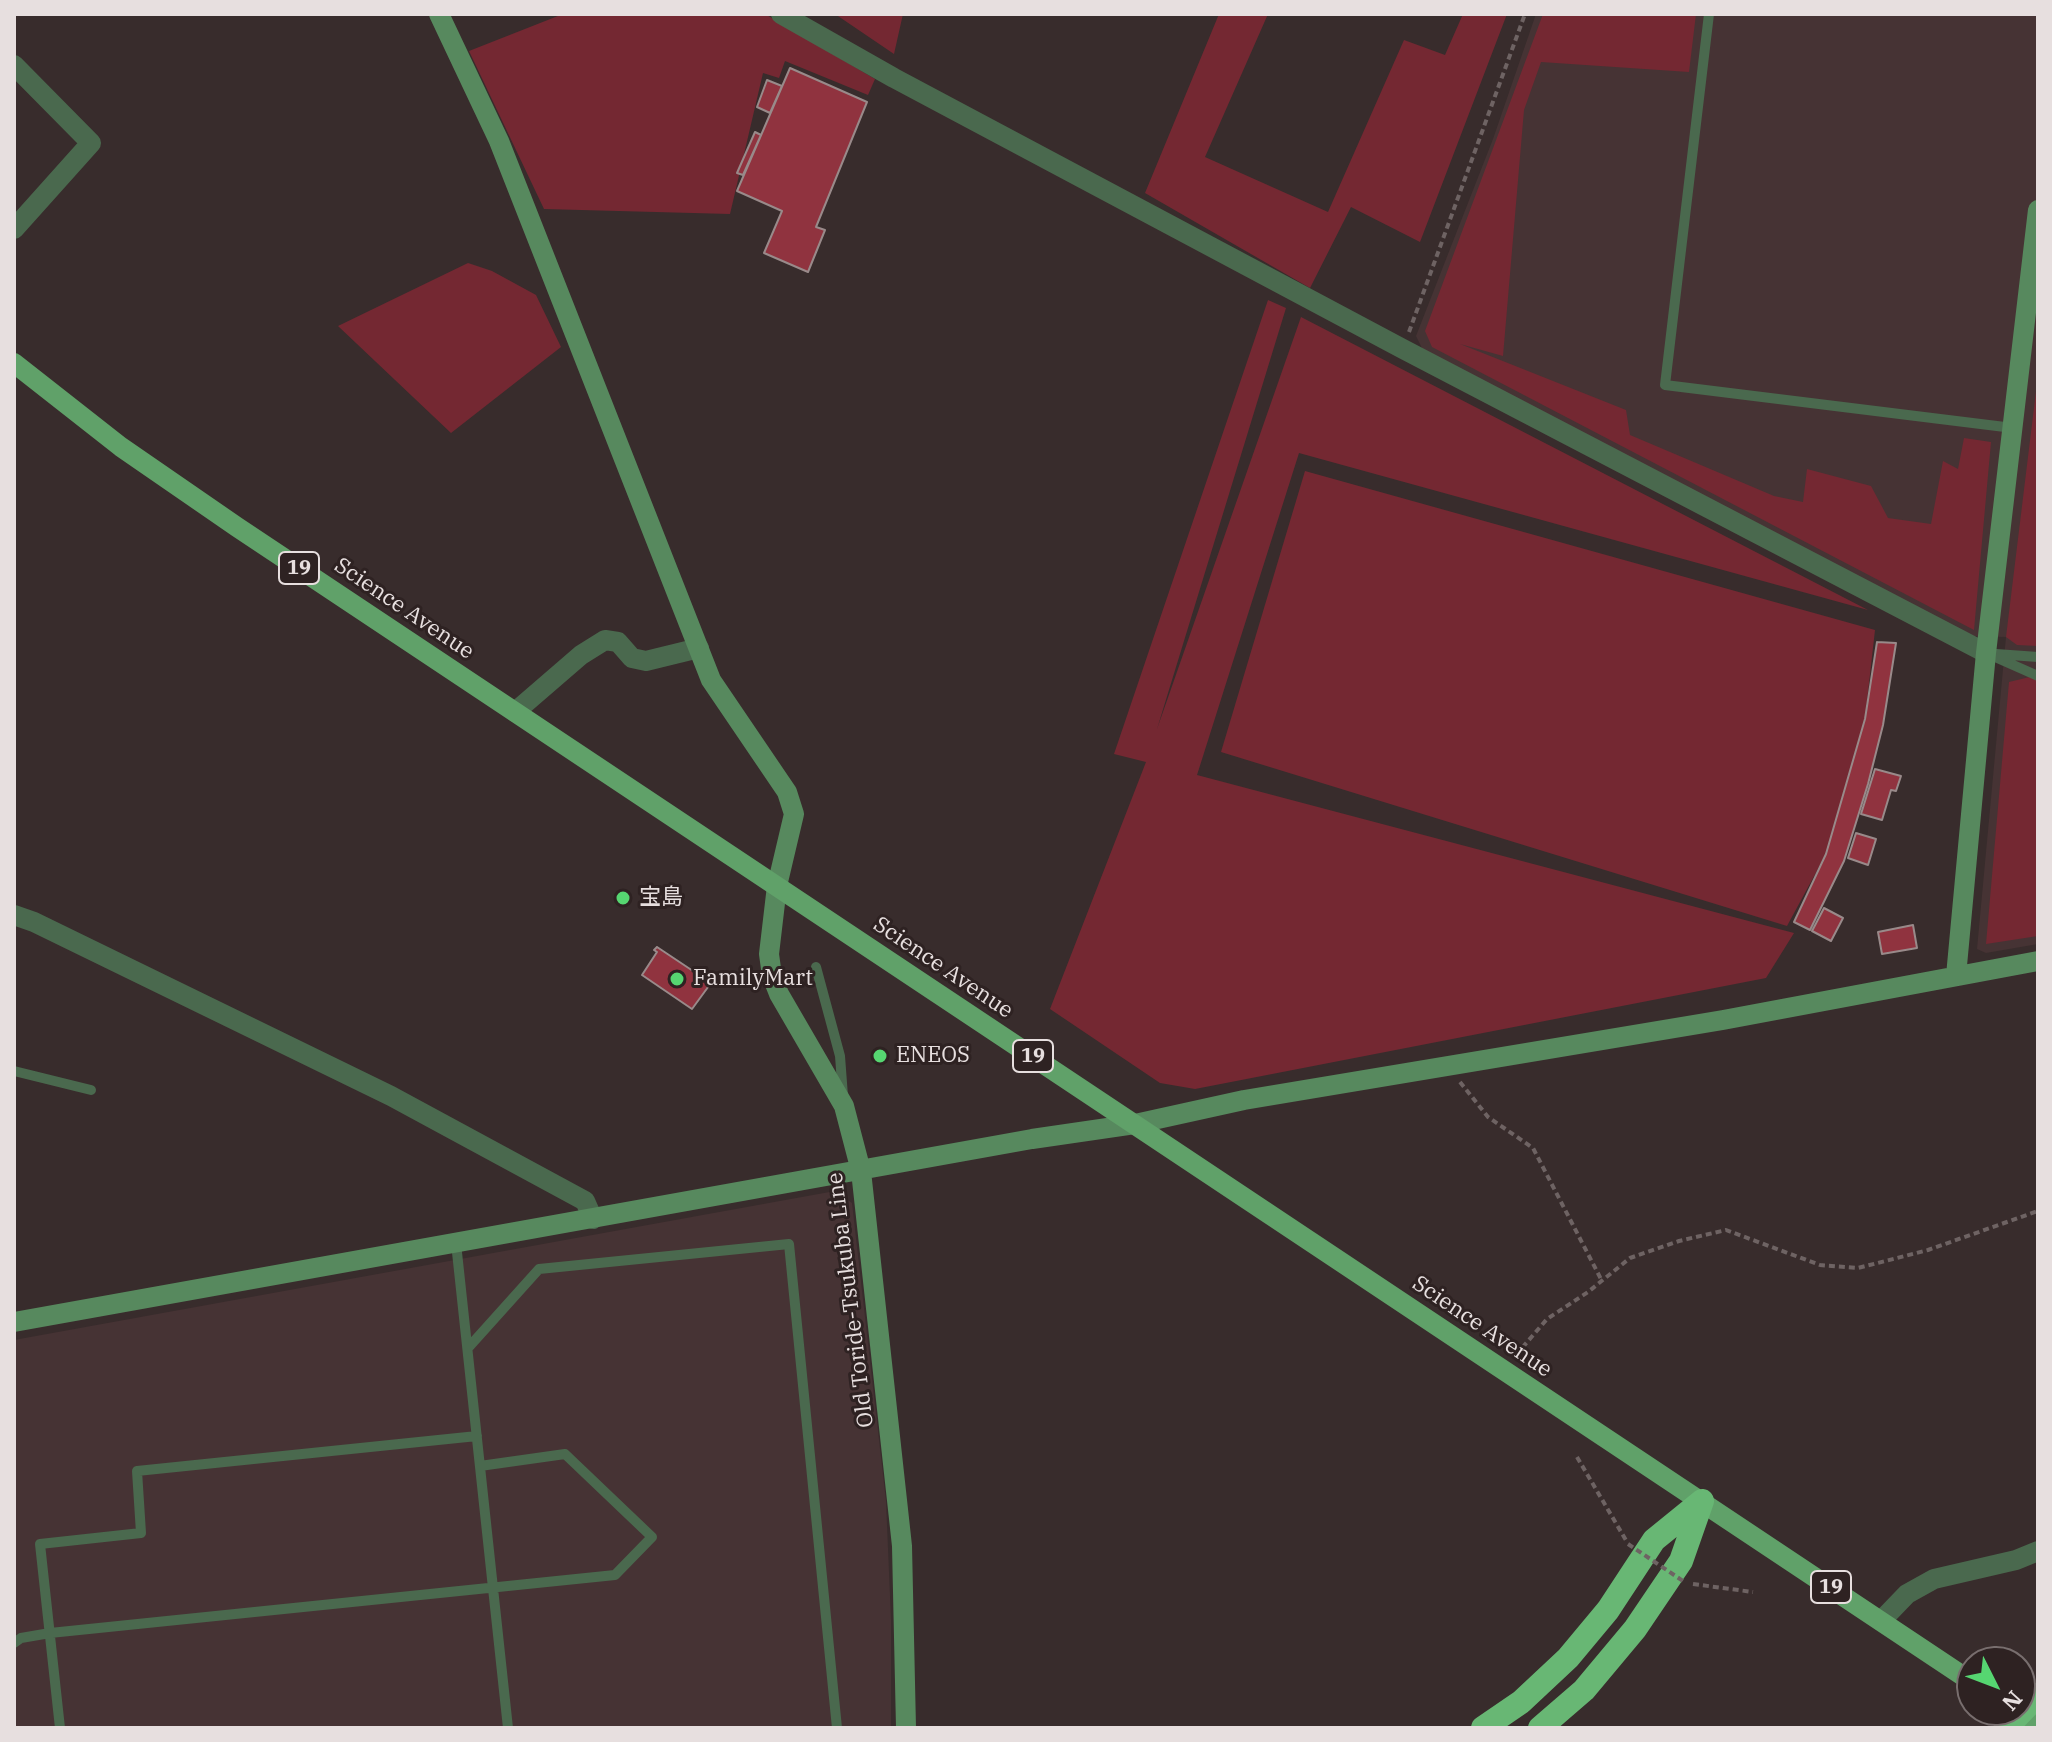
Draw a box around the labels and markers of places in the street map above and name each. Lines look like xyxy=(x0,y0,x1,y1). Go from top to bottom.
place label: 宝島 xyxy=(639,885,683,911)
marker: 宝島 xyxy=(614,889,632,907)
place label: FamilyMart xyxy=(693,966,813,992)
marker: FamilyMart xyxy=(668,970,686,988)
place label: ENEOS xyxy=(896,1043,970,1069)
marker: ENEOS xyxy=(871,1047,889,1065)

